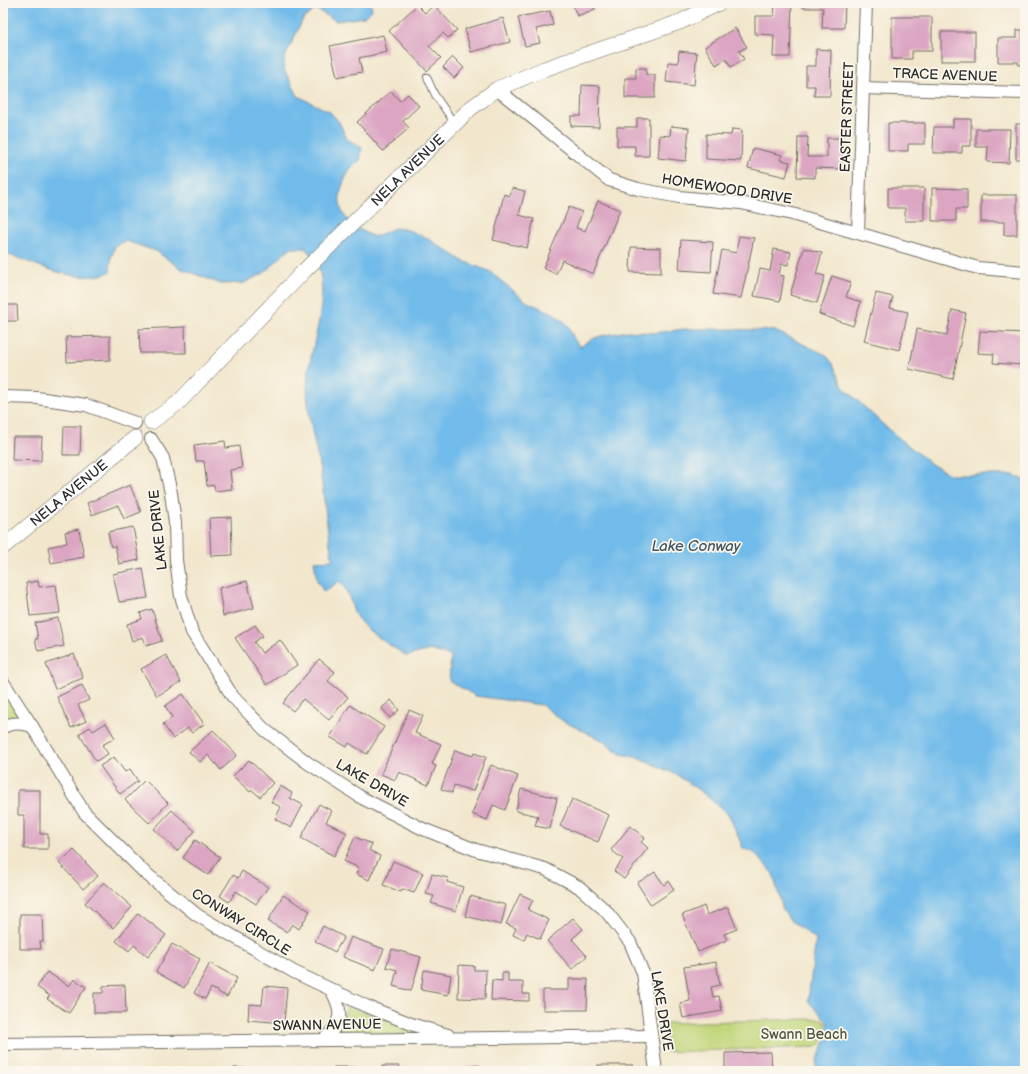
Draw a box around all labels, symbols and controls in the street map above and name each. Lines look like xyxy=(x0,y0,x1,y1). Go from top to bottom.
street label: EASTER STREET xyxy=(837,61,857,173)
street label: TRACE AVENUE xyxy=(892,65,998,85)
street label: NELA AVENUE xyxy=(367,131,447,209)
street label: HOMEWOOD DRIVE xyxy=(661,170,793,208)
street label: NELA AVENUE xyxy=(26,456,111,530)
street label: LAKE DRIVE xyxy=(145,489,171,571)
water label: Lake Conway xyxy=(651,537,742,556)
street label: LAKE DRIVE xyxy=(333,755,411,811)
street label: CONWAY CIRCLE xyxy=(188,885,294,959)
street label: LAKE DRIVE xyxy=(647,970,677,1052)
street label: SWANN AVENUE xyxy=(272,1016,382,1034)
park label: Swann Beach xyxy=(761,1026,847,1043)

